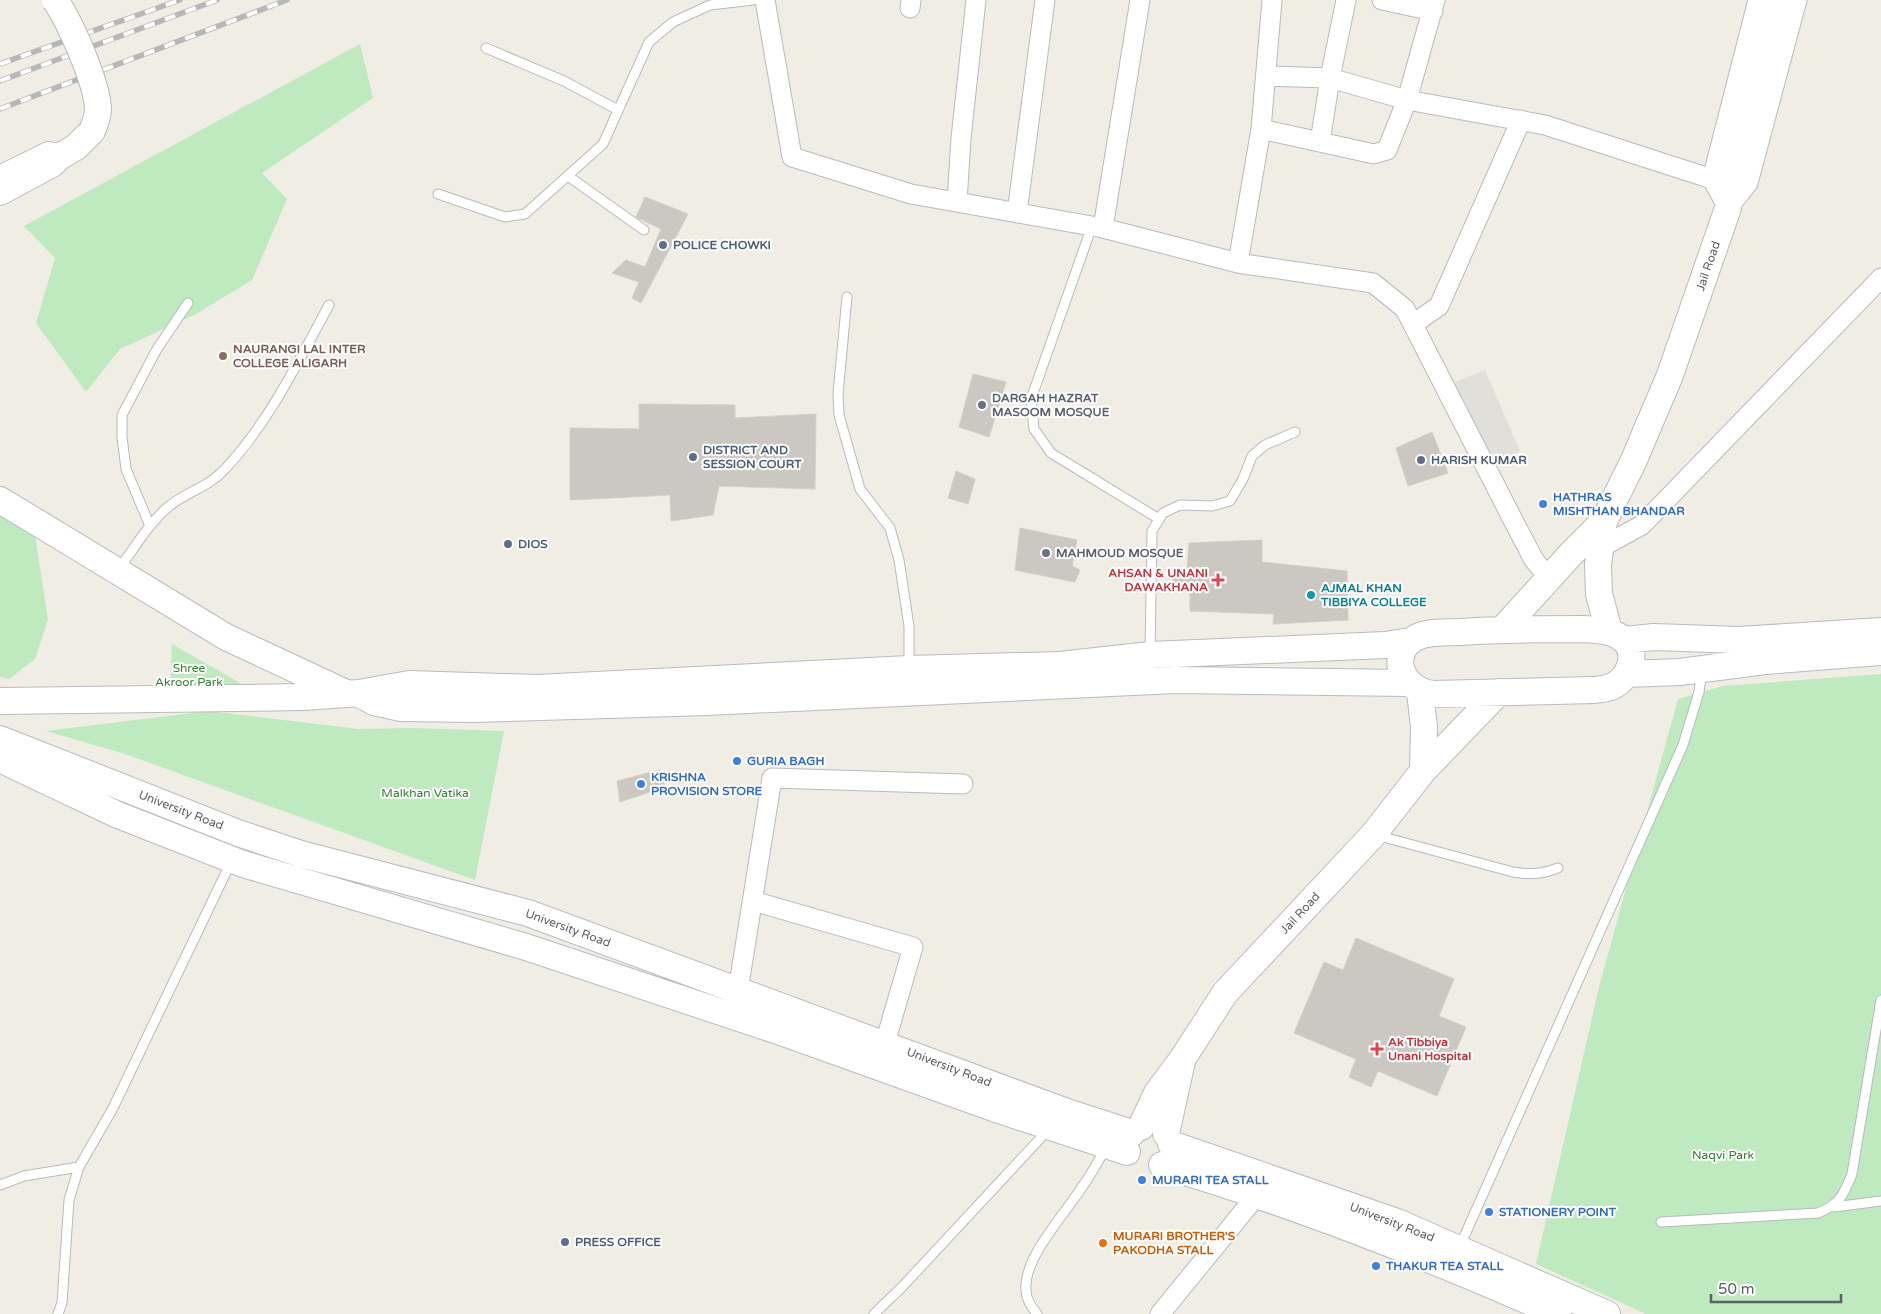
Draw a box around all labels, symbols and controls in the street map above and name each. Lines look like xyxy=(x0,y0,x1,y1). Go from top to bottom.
place label: POLICE CHOWKI xyxy=(673,238,771,252)
marker: POLICE CHOWKI xyxy=(657,239,669,251)
street label: Jail Road xyxy=(1693,239,1723,293)
place label: NAURANGI LAL INTER COLLEGE ALIGARH xyxy=(233,342,366,370)
marker: NAURANGI LAL INTER COLLEGE ALIGARH xyxy=(217,350,229,362)
place label: DARGAH HAZRAT MASOOM MOSQUE xyxy=(992,391,1110,419)
marker: DARGAH HAZRAT MASOOM MOSQUE xyxy=(976,399,988,411)
place label: DISTRICT AND SESSION COURT xyxy=(703,443,802,471)
marker: DISTRICT AND SESSION COURT xyxy=(687,451,699,463)
place label: HARISH KUMAR xyxy=(1431,453,1527,467)
marker: HARISH KUMAR xyxy=(1415,454,1427,466)
place label: HATHRAS MISHTHAN BHANDAR xyxy=(1553,490,1685,518)
marker: HATHRAS MISHTHAN BHANDAR xyxy=(1537,498,1549,510)
place label: DIOS xyxy=(518,537,548,551)
marker: DIOS xyxy=(502,538,514,550)
place label: MAHMOUD MOSQUE xyxy=(1056,546,1184,560)
marker: MAHMOUD MOSQUE xyxy=(1040,547,1052,559)
place label: AHSAN & UNANI DAWAKHANA xyxy=(1108,566,1208,594)
marker: AHSAN & UNANI DAWAKHANA xyxy=(1212,574,1224,586)
place label: AJMAL KHAN TIBBIYA COLLEGE xyxy=(1320,581,1427,609)
marker: AJMAL KHAN TIBBIYA COLLEGE xyxy=(1305,589,1317,601)
park label: Shree Akroor Park xyxy=(155,661,223,689)
place label: GURIA BAGH xyxy=(747,754,824,768)
marker: GURIA BAGH xyxy=(731,755,743,767)
place label: KRISHNA PROVISION STORE xyxy=(651,770,763,798)
marker: KRISHNA PROVISION STORE xyxy=(635,778,647,790)
park label: Malkhan Vatika xyxy=(381,786,469,800)
street label: University Road xyxy=(137,787,225,833)
street label: Jail Road xyxy=(1277,889,1323,937)
street label: University Road xyxy=(523,906,613,950)
place label: Ak Tibbiya Unani Hospital xyxy=(1388,1035,1471,1064)
marker: Ak Tibbiya Unani Hospital xyxy=(1370,1042,1384,1056)
street label: University Road xyxy=(905,1044,993,1090)
park label: Naqvi Park xyxy=(1692,1148,1754,1162)
place label: MURARI TEA STALL xyxy=(1152,1173,1269,1187)
marker: MURARI TEA STALL xyxy=(1136,1174,1148,1186)
street label: University Road xyxy=(1348,1199,1436,1245)
place label: STATIONERY POINT xyxy=(1499,1205,1617,1219)
marker: STATIONERY POINT xyxy=(1483,1206,1495,1218)
place label: MURARI BROTHER'S PAKODHA STALL xyxy=(1113,1229,1236,1257)
place label: PRESS OFFICE xyxy=(575,1235,661,1249)
marker: PRESS OFFICE xyxy=(559,1236,571,1248)
marker: MURARI BROTHER'S PAKODHA STALL xyxy=(1097,1237,1109,1249)
place label: THAKUR TEA STALL xyxy=(1385,1259,1504,1273)
marker: THAKUR TEA STALL xyxy=(1370,1260,1382,1272)
scale bar xyxy=(1711,1272,1841,1304)
text: 50 m xyxy=(1718,1280,1755,1298)

